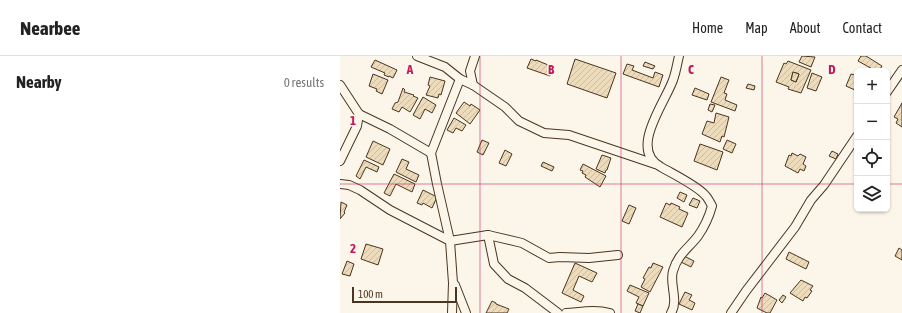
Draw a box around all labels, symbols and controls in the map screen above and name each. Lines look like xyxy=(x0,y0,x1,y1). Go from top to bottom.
text: Nearbee xyxy=(20,17,80,39)
text: Home xyxy=(692,20,723,36)
text: Map xyxy=(745,20,768,36)
text: About xyxy=(790,20,821,36)
text: Contact xyxy=(843,20,882,36)
text: A xyxy=(406,62,414,77)
text: B xyxy=(548,62,555,77)
text: C xyxy=(688,62,694,77)
text: D xyxy=(828,62,836,77)
map controls xyxy=(854,68,890,212)
button: + xyxy=(854,68,890,104)
text: Nearby xyxy=(16,72,62,92)
text: 0 results xyxy=(284,75,324,90)
button: − xyxy=(854,104,890,140)
text: 1 xyxy=(350,113,356,128)
button: locate xyxy=(854,140,890,176)
button: layers xyxy=(854,176,890,212)
text: 2 xyxy=(350,241,356,256)
scale bar xyxy=(352,285,457,304)
text: 100 m xyxy=(358,288,383,300)

